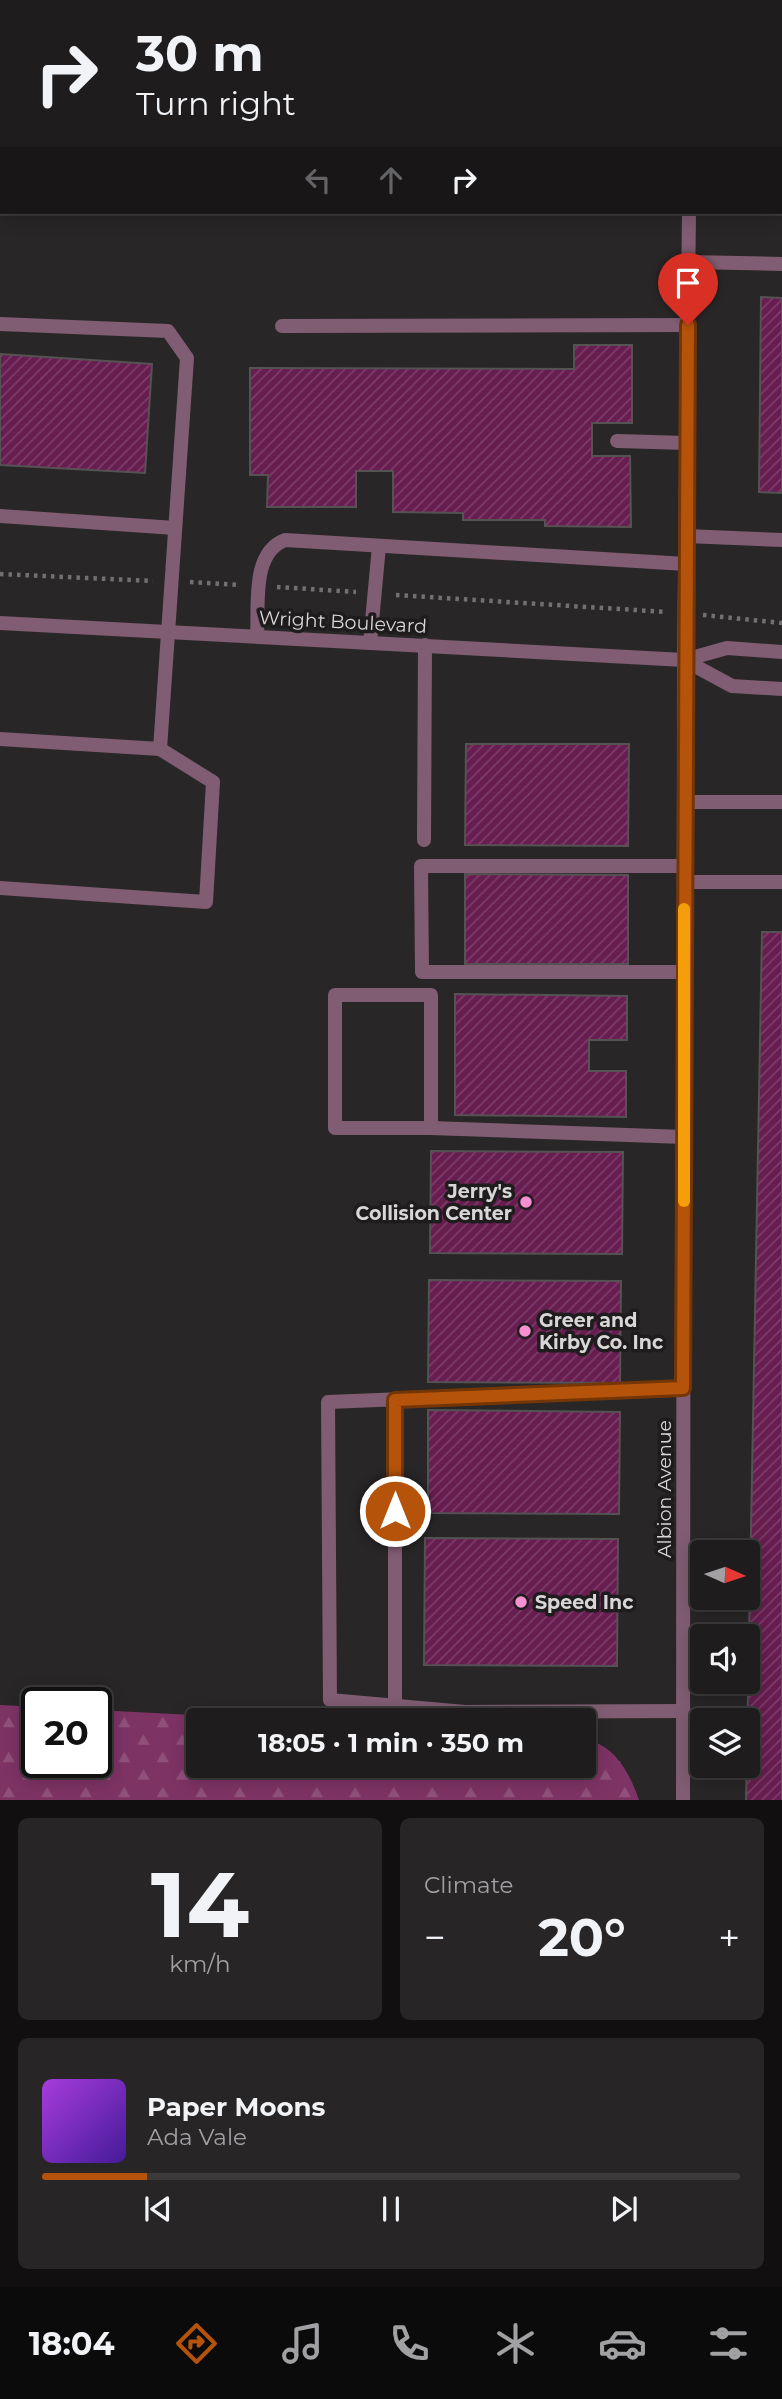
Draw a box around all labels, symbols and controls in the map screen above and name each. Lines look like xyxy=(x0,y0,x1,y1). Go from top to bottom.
text: 30 m xyxy=(136,24,264,83)
icon: right xyxy=(21,28,112,119)
text: Turn right xyxy=(136,84,296,123)
icon: left xyxy=(299,161,337,199)
icon: ahead xyxy=(372,161,410,199)
icon: right xyxy=(445,161,483,199)
pin xyxy=(658,253,718,325)
icon: arrive xyxy=(669,264,707,302)
street label: Wright Boulevard xyxy=(258,606,428,638)
place label: Jerry's Collision Center xyxy=(356,1180,512,1225)
marker: Jerry's Collision Center xyxy=(518,1194,534,1210)
place label: Greer and Kirby Co. Inc xyxy=(539,1309,663,1354)
marker: Greer and Kirby Co. Inc xyxy=(517,1323,533,1339)
street label: Albion Avenue xyxy=(653,1420,676,1558)
position arrow xyxy=(358,1474,432,1548)
north arrow xyxy=(690,1540,760,1610)
map controls xyxy=(690,1540,760,1778)
place label: Speed Inc xyxy=(535,1591,633,1614)
marker: Speed Inc xyxy=(513,1594,529,1610)
button: sound xyxy=(690,1624,760,1694)
speed limit sign: 20 xyxy=(21,1687,112,1778)
button: layers xyxy=(690,1708,760,1778)
text: 18:05 · 1 min · 350 m xyxy=(258,1727,524,1759)
text: 14 xyxy=(151,1849,249,1960)
text: Climate xyxy=(424,1871,513,1899)
text: 20° xyxy=(538,1906,626,1969)
text: − xyxy=(424,1914,446,1961)
text: + xyxy=(718,1914,740,1961)
text: km/h xyxy=(169,1950,231,1978)
text: Paper Moons xyxy=(147,2091,325,2123)
text: Ada Vale xyxy=(147,2123,247,2151)
icon: previous xyxy=(139,2190,177,2228)
icon: pause xyxy=(372,2190,410,2228)
icon: next xyxy=(605,2190,643,2228)
icon: directions xyxy=(172,2319,221,2368)
icon: music xyxy=(278,2319,327,2368)
icon: phone xyxy=(385,2319,434,2368)
icon: climate xyxy=(491,2319,540,2368)
icon: car xyxy=(598,2319,647,2368)
icon: filters xyxy=(704,2319,753,2368)
text: 18:04 xyxy=(29,2324,115,2363)

